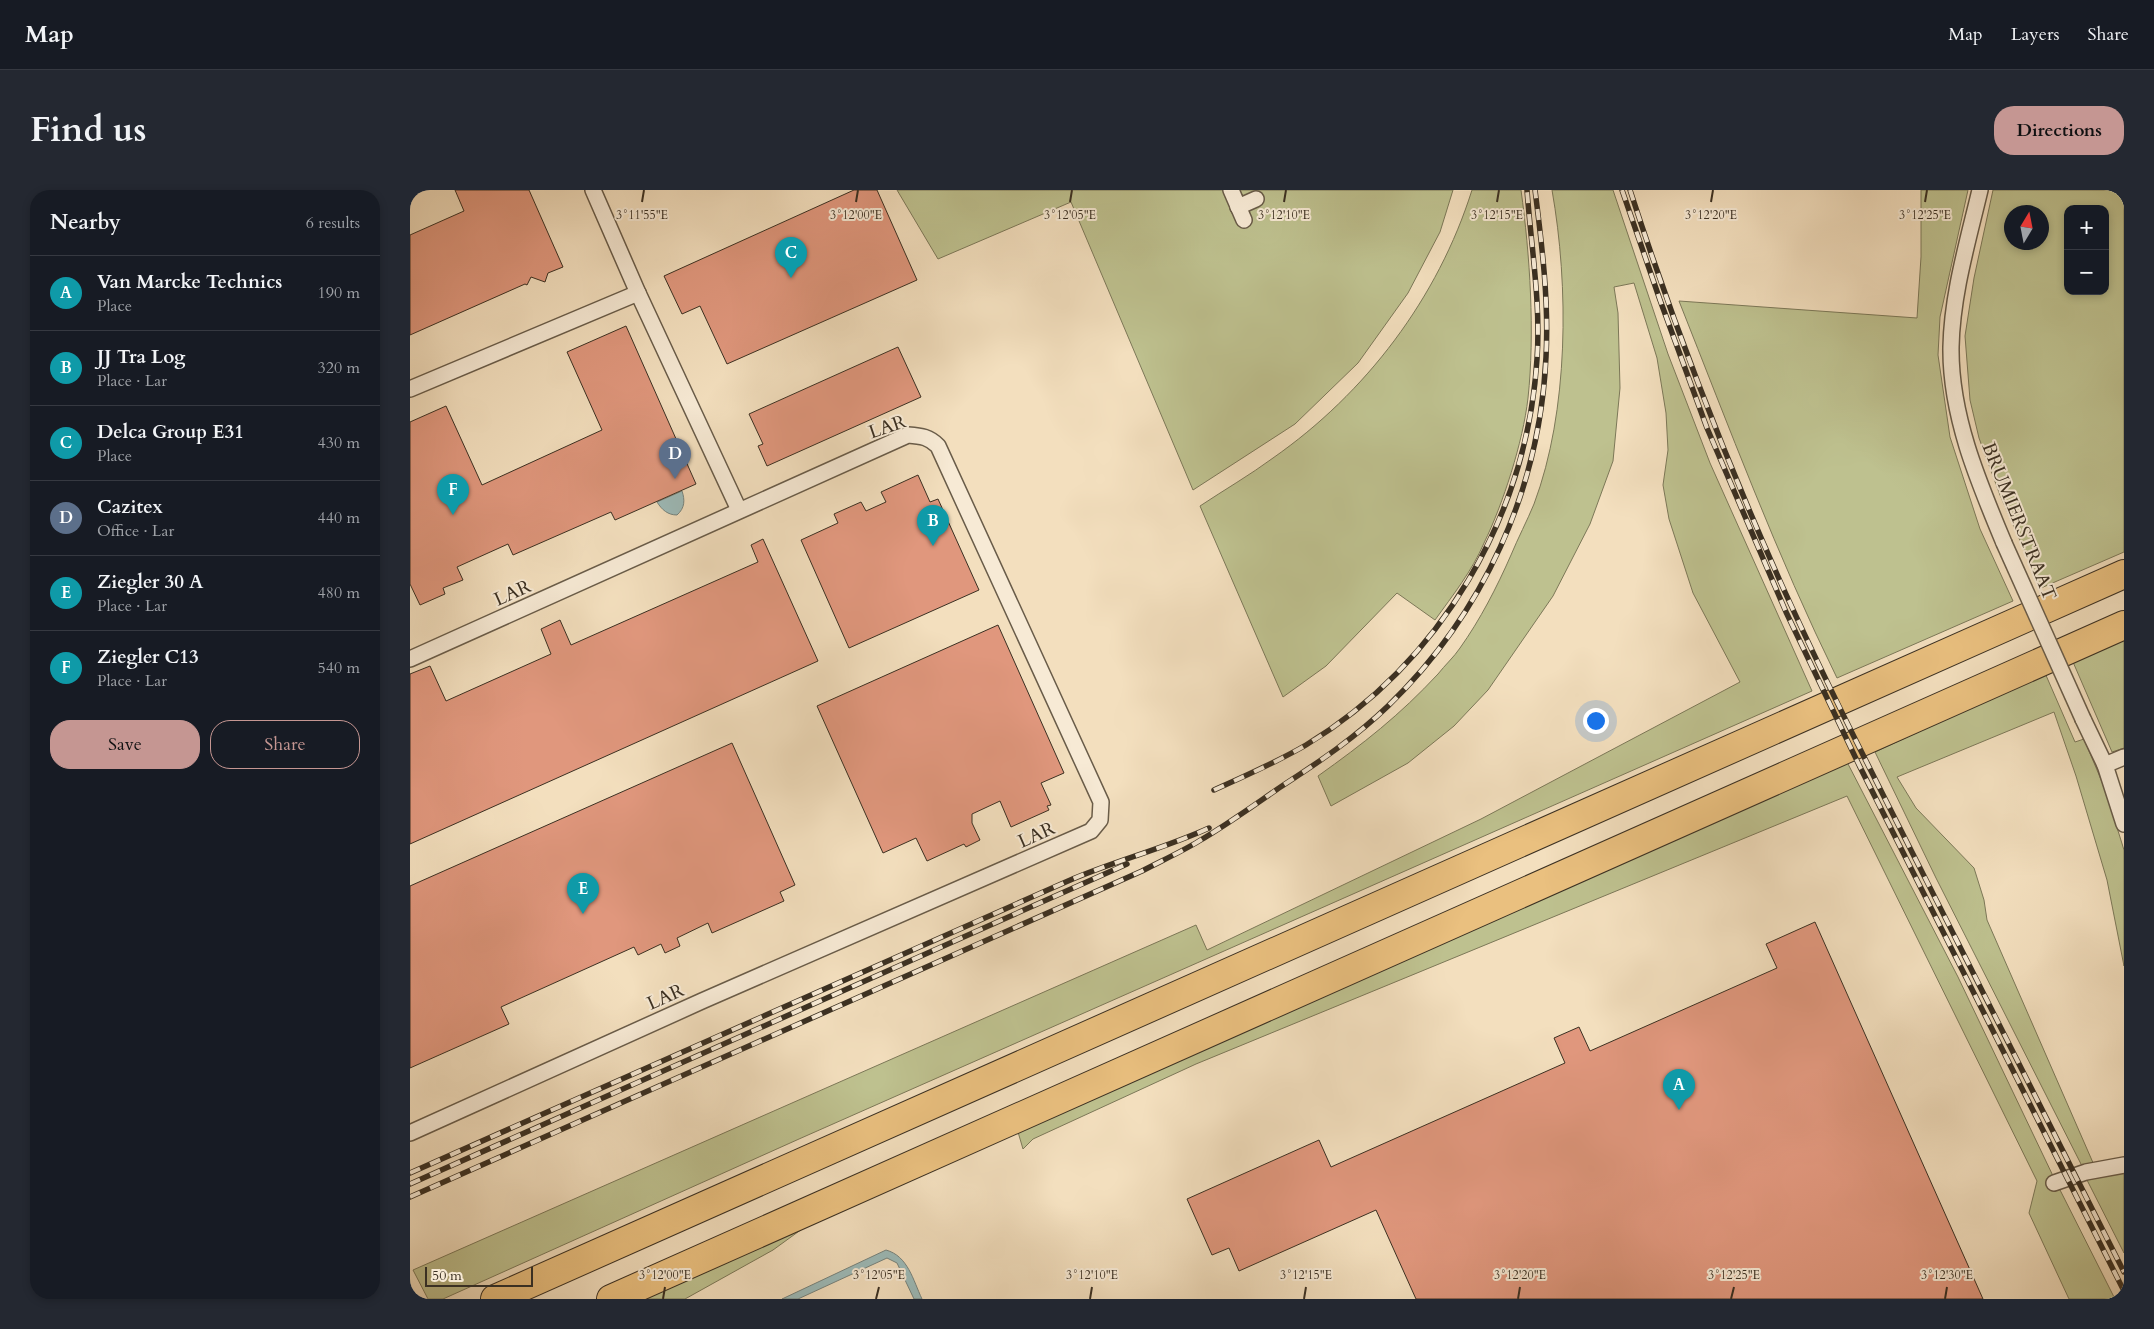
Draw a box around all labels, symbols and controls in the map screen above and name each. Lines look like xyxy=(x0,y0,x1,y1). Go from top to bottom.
text: Map xyxy=(25,18,74,51)
text: Map xyxy=(1948,22,1983,47)
text: Layers xyxy=(2011,22,2060,47)
text: Share xyxy=(2088,22,2129,47)
text: Find us xyxy=(30,106,146,154)
button: Directions xyxy=(1994,106,2124,155)
north arrow xyxy=(2004,205,2049,250)
map controls xyxy=(2064,205,2109,295)
button: + xyxy=(2064,205,2109,250)
text: 3°11'55"E xyxy=(616,207,668,223)
text: 3°12'00"E xyxy=(830,207,882,223)
text: 3°12'05"E xyxy=(1044,207,1096,223)
text: 3°12'10"E xyxy=(1258,207,1310,223)
text: 3°12'15"E xyxy=(1471,207,1523,223)
text: 3°12'20"E xyxy=(1685,207,1737,223)
text: 3°12'25"E xyxy=(1899,207,1951,223)
text: Nearby xyxy=(50,208,121,237)
text: 6 results xyxy=(306,212,360,234)
pin: C xyxy=(775,237,807,278)
button: − xyxy=(2064,250,2109,295)
text: Van Marcke Technics xyxy=(97,269,282,295)
text: A xyxy=(60,282,72,304)
text: 190 m xyxy=(318,282,360,304)
text: Place xyxy=(97,295,132,317)
text: JJ Tra Log xyxy=(97,344,185,370)
text: B xyxy=(60,357,72,379)
text: 320 m xyxy=(318,357,360,379)
text: Place · Lar xyxy=(97,370,167,392)
street label: LAR xyxy=(865,408,910,445)
text: Delca Group E31 xyxy=(97,419,244,445)
text: C xyxy=(60,432,72,454)
text: 430 m xyxy=(318,432,360,454)
pin: D xyxy=(659,438,691,479)
street label: BRUMIERSTRAAT xyxy=(1975,438,2063,604)
text: Place xyxy=(97,445,132,467)
pin: F xyxy=(437,474,469,515)
text: Cazitex xyxy=(97,494,163,520)
pin: B xyxy=(917,505,949,546)
text: D xyxy=(59,507,73,529)
text: 440 m xyxy=(318,507,360,529)
text: Office · Lar xyxy=(97,520,174,542)
text: Ziegler 30 A xyxy=(97,569,203,595)
street label: LAR xyxy=(490,573,536,613)
text: E xyxy=(61,582,71,604)
text: 480 m xyxy=(318,582,360,604)
text: Place · Lar xyxy=(97,595,167,617)
text: Ziegler C13 xyxy=(97,644,199,670)
text: F xyxy=(61,657,71,679)
text: 540 m xyxy=(318,657,360,679)
text: Place · Lar xyxy=(97,670,167,692)
your location xyxy=(1583,708,1609,734)
button: Save xyxy=(50,720,200,769)
button: Share xyxy=(210,720,360,769)
street label: LAR xyxy=(1014,815,1060,855)
pin: E xyxy=(567,873,599,914)
street label: LAR xyxy=(643,977,689,1017)
pin: A xyxy=(1663,1069,1695,1110)
scale bar xyxy=(425,1264,532,1287)
text: 50 m xyxy=(432,1266,462,1285)
text: 3°12'00"E xyxy=(639,1267,691,1283)
text: 3°12'05"E xyxy=(853,1267,905,1283)
text: 3°12'10"E xyxy=(1066,1267,1118,1283)
text: 3°12'15"E xyxy=(1280,1267,1332,1283)
text: 3°12'20"E xyxy=(1494,1267,1546,1283)
text: 3°12'25"E xyxy=(1708,1267,1760,1283)
text: 3°12'30"E xyxy=(1921,1267,1973,1283)

